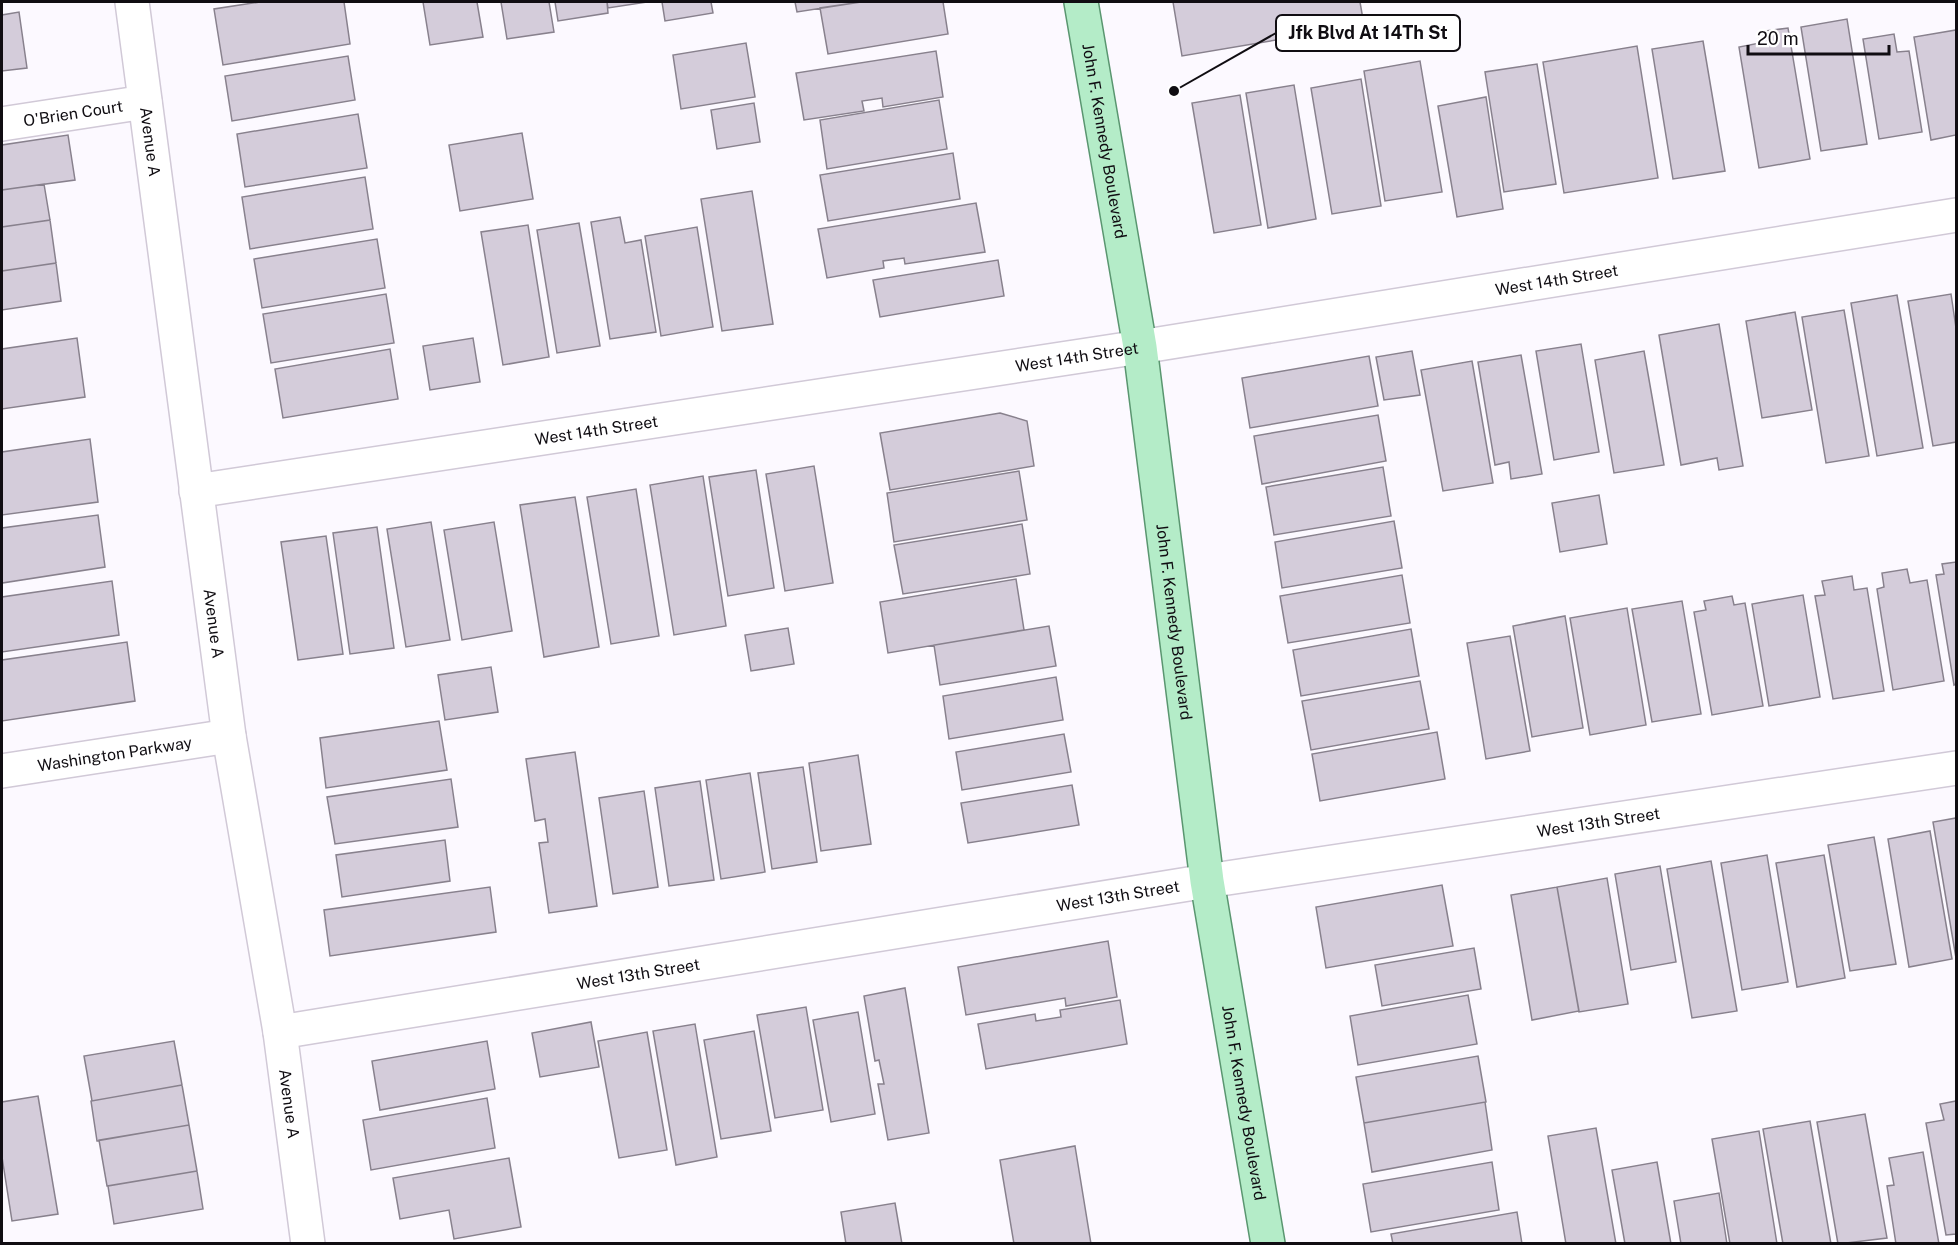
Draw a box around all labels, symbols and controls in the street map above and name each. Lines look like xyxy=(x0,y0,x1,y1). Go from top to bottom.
callout: Jfk Blvd At 14Th St xyxy=(1276,15,1460,51)
scale bar xyxy=(1748,18,1889,56)
text: Jfk Blvd At 14Th St xyxy=(1288,22,1448,43)
text: 20 m xyxy=(1757,28,1799,49)
street label: John F. Kennedy Boulevard xyxy=(1079,42,1131,240)
street label: O'Brien Court xyxy=(22,96,124,130)
street label: Avenue A xyxy=(136,106,164,178)
street label: West 14th Street xyxy=(1494,260,1620,299)
street label: West 14th Street xyxy=(1014,338,1140,375)
street label: West 14th Street xyxy=(533,411,659,449)
street label: John F. Kennedy Boulevard xyxy=(1153,523,1196,721)
street label: Avenue A xyxy=(200,588,228,660)
street label: Washington Parkway xyxy=(36,732,194,775)
street label: West 13th Street xyxy=(1535,803,1661,841)
street label: West 13th Street xyxy=(1055,876,1181,915)
street label: West 13th Street xyxy=(575,954,701,993)
street label: John F. Kennedy Boulevard xyxy=(1219,1004,1270,1202)
street label: Avenue A xyxy=(275,1068,303,1140)

